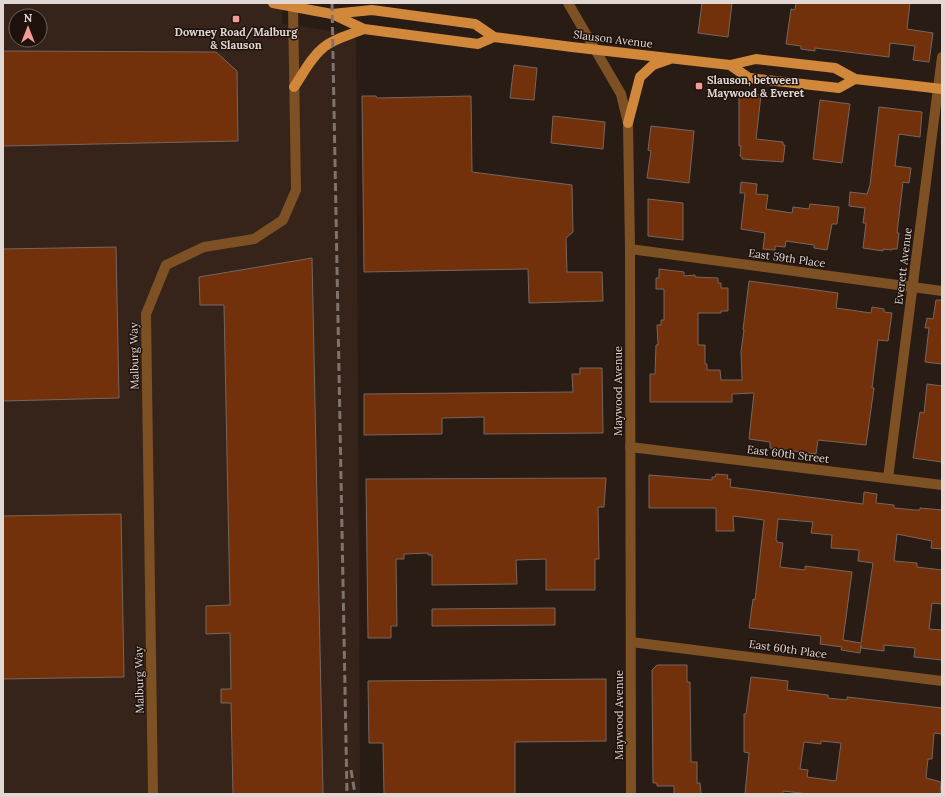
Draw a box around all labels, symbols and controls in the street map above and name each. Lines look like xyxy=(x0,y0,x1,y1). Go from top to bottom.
north arrow xyxy=(8,8,48,48)
text: N xyxy=(24,11,33,25)
marker: Downey Road/Malburg & Slauson xyxy=(231,14,241,24)
place label: Downey Road/Malburg & Slauson xyxy=(175,25,298,52)
street label: Slauson Avenue xyxy=(573,27,654,51)
place label: Slauson, between Maywood & Everet xyxy=(707,73,805,100)
marker: Slauson, between Maywood & Everet xyxy=(694,81,704,91)
street label: Everett Avenue xyxy=(891,227,915,305)
street label: East 59th Place xyxy=(747,246,827,270)
street label: Malburg Way xyxy=(126,322,142,390)
street label: Maywood Avenue xyxy=(611,346,625,436)
street label: East 60th Street xyxy=(746,442,831,466)
street label: East 60th Place xyxy=(748,637,828,661)
street label: Malburg Way xyxy=(131,646,147,714)
street label: Maywood Avenue xyxy=(612,670,626,760)

